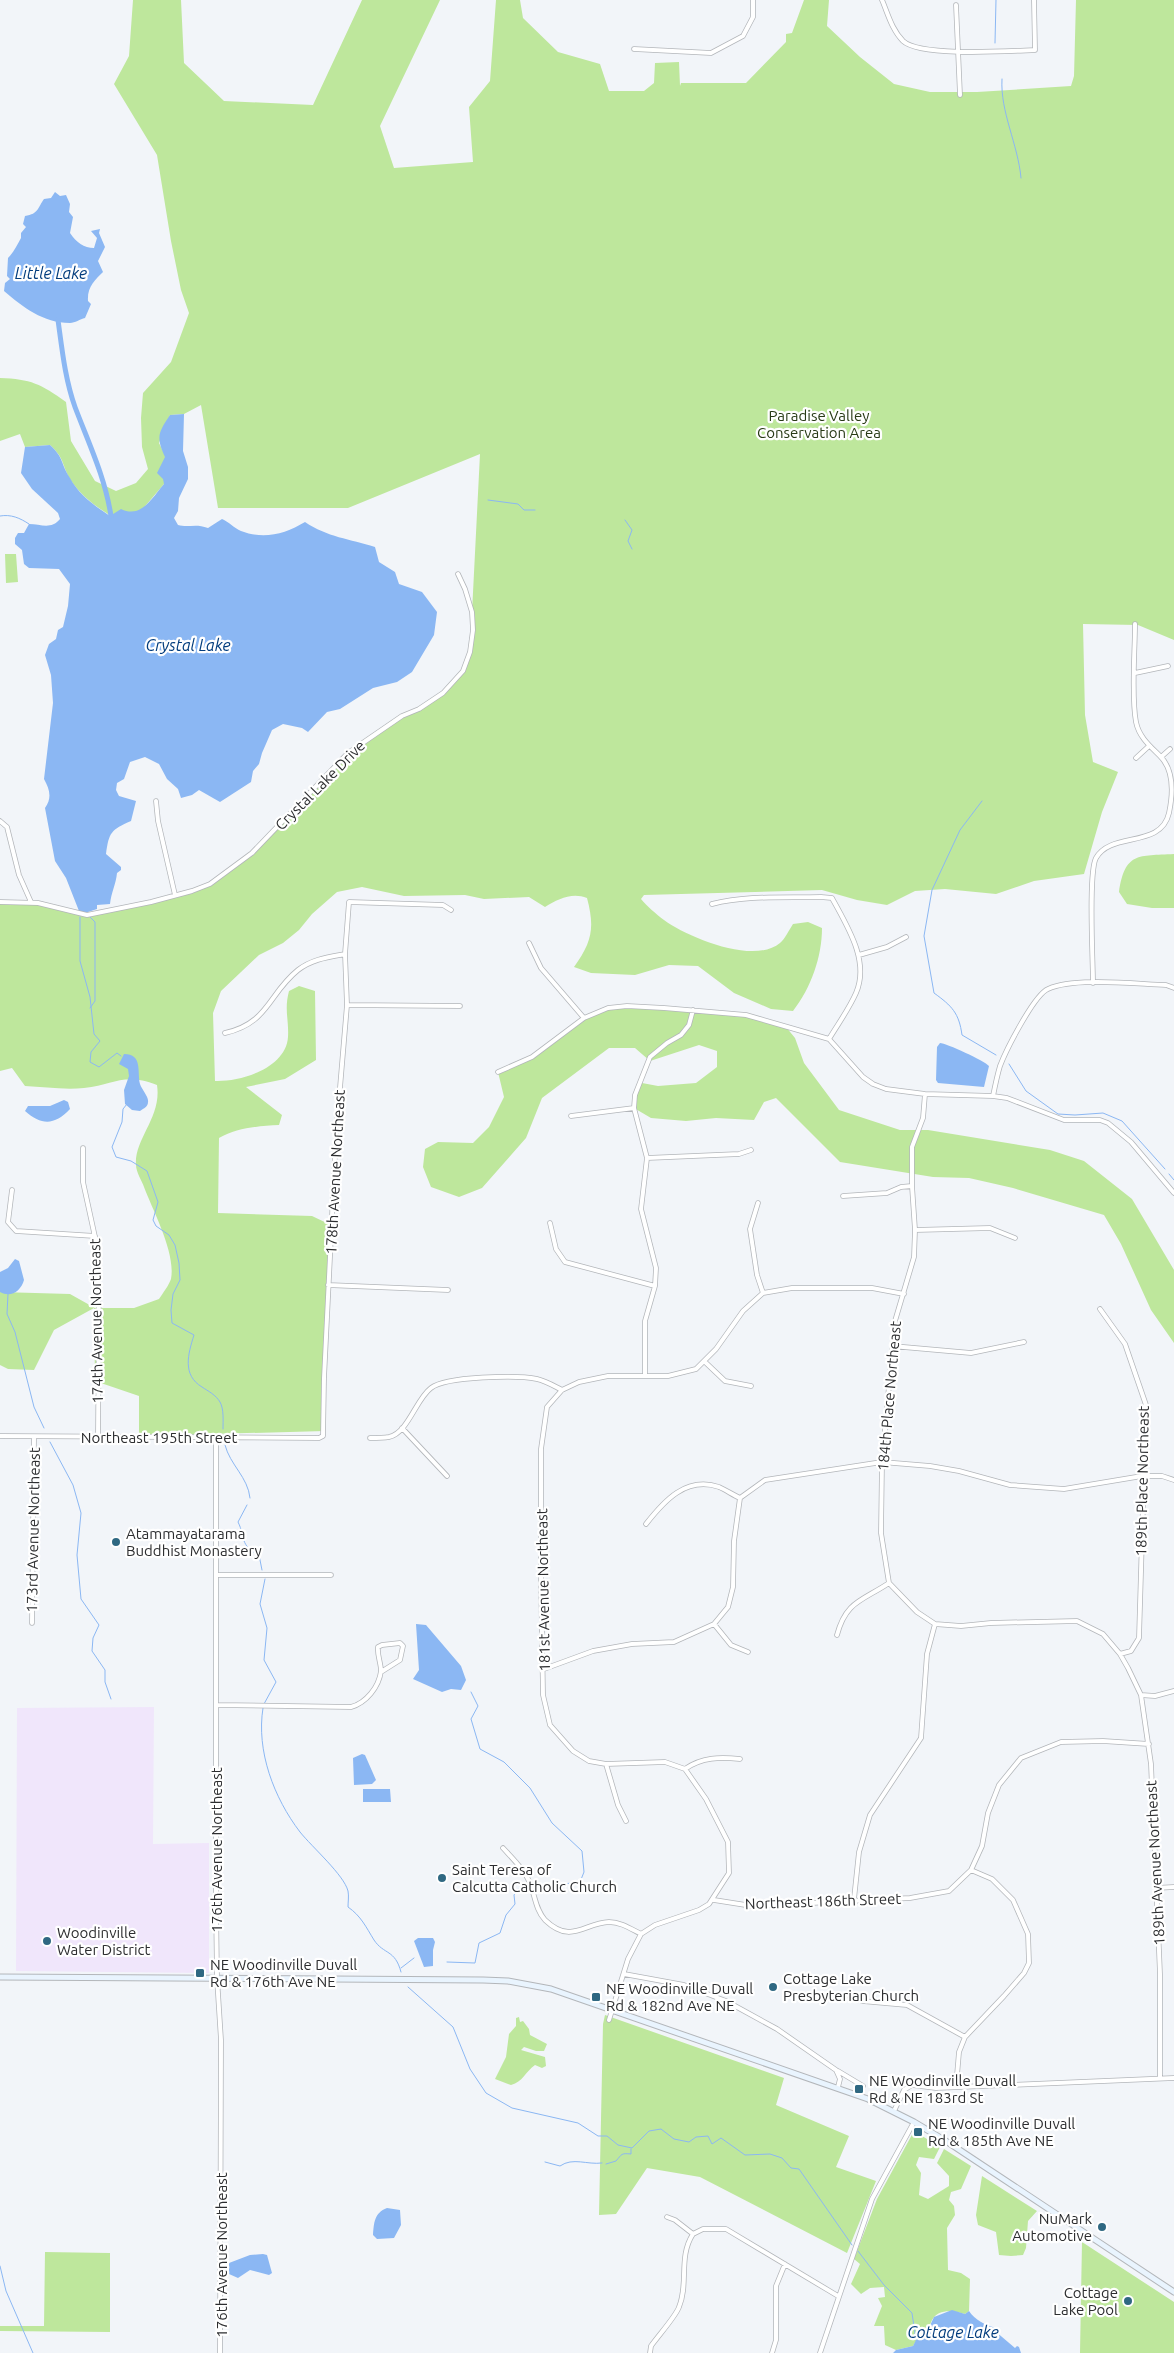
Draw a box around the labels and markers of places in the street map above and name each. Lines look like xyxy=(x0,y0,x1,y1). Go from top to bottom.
place label: Atammayatarama Buddhist Monastery xyxy=(126,1525,262,1559)
marker: Atammayatarama Buddhist Monastery xyxy=(110,1536,122,1548)
place label: Saint Teresa of Calcutta Catholic Church xyxy=(452,1861,617,1895)
marker: Saint Teresa of Calcutta Catholic Church xyxy=(436,1872,448,1884)
place label: Woodinville Water District xyxy=(57,1924,150,1958)
marker: Woodinville Water District xyxy=(41,1935,53,1947)
place label: NE Woodinville Duvall Rd & 176th Ave NE xyxy=(210,1956,357,1990)
marker: NE Woodinville Duvall Rd & 176th Ave NE xyxy=(194,1967,206,1979)
place label: Cottage Lake Presbyterian Church xyxy=(783,1970,919,2004)
place label: NE Woodinville Duvall Rd & 182nd Ave NE xyxy=(606,1980,753,2014)
marker: Cottage Lake Presbyterian Church xyxy=(767,1981,779,1993)
marker: NE Woodinville Duvall Rd & 182nd Ave NE xyxy=(590,1991,602,2003)
place label: NE Woodinville Duvall Rd & NE 183rd St xyxy=(869,2072,1016,2106)
marker: NE Woodinville Duvall Rd & NE 183rd St xyxy=(853,2083,865,2095)
place label: NE Woodinville Duvall Rd & 185th Ave NE xyxy=(928,2115,1075,2149)
marker: NE Woodinville Duvall Rd & 185th Ave NE xyxy=(912,2126,924,2138)
place label: NuMark Automotive xyxy=(1012,2210,1092,2244)
marker: NuMark Automotive xyxy=(1096,2221,1108,2233)
place label: Cottage Lake Pool xyxy=(1053,2284,1118,2318)
marker: Cottage Lake Pool xyxy=(1122,2295,1134,2307)

